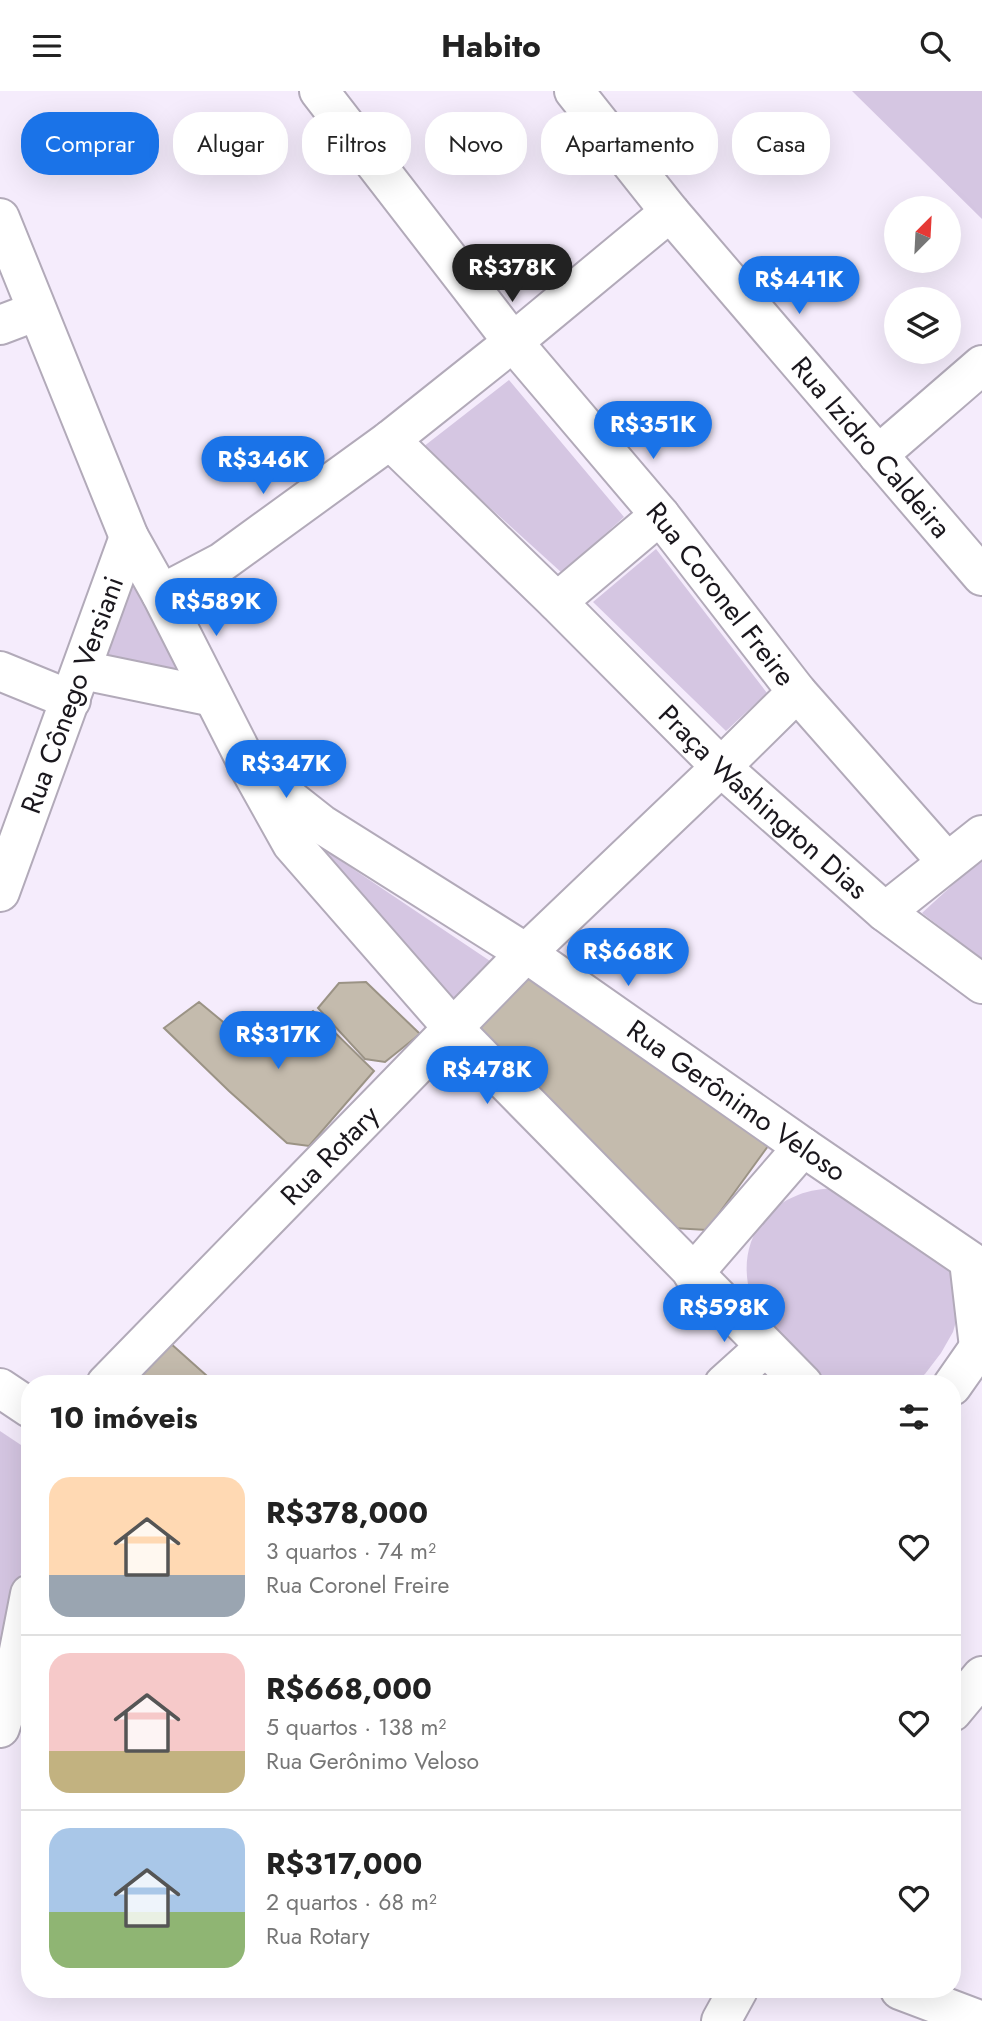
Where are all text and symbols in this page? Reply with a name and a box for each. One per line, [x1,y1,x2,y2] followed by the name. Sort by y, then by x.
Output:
[441,23,541,69] text: Habito
[28,27,66,65] icon: menu
[916,27,954,65] icon: search
[21,112,159,175] chip: Comprar
[173,112,288,175] chip: Alugar
[302,112,411,175] chip: Filtros
[425,112,527,175] chip: Novo
[541,112,718,175] chip: Apartamento
[732,112,830,175] chip: Casa
[884,196,961,273] north arrow
[884,196,961,364] map controls
[455,245,569,304] pin: R$378K
[468,250,556,284] text: R$378K
[742,257,856,316] pin: R$441K
[754,262,844,296] text: R$441K
[884,287,961,364] button: layers
[782,347,961,547] street label: Rua Izidro Caldeira
[596,401,710,461] pin: R$351K
[610,407,696,441] text: R$351K
[206,437,320,496] pin: R$346K
[218,442,309,476] text: R$346K
[637,493,806,695] street label: Rua Coronel Freire
[10,570,134,819] street label: Rua Cônego Versiani
[159,579,273,638] pin: R$589K
[171,584,261,618] text: R$589K
[649,695,877,909] street label: Praça Washington Dias
[229,741,343,800] pin: R$347K
[241,746,331,780] text: R$347K
[571,929,685,988] pin: R$668K
[583,934,673,968] text: R$668K
[619,1009,855,1191] street label: Rua Gerônimo Veloso
[221,1011,335,1071] pin: R$317K
[235,1017,321,1051] text: R$317K
[430,1047,544,1106] pin: R$478K
[442,1052,532,1086] text: R$478K
[271,1095,389,1214] street label: Rua Rotary
[667,1285,781,1344] pin: R$598K
[679,1290,769,1324] text: R$598K
[49,1396,198,1439] text: 10 imóveis
[895,1398,933,1436] icon: filters
[266,1491,428,1534] text: R$378,000
[105,1505,189,1589] icon: home
[895,1528,933,1566] icon: heart
[266,1534,436,1568] text: 3 quartos · 74 m²
[266,1568,449,1602] text: Rua Coronel Freire
[266,1667,432,1710] text: R$668,000
[105,1681,189,1765] icon: home
[895,1704,933,1742] icon: heart
[266,1710,446,1744] text: 5 quartos · 138 m²
[266,1744,479,1778] text: Rua Gerônimo Veloso
[266,1842,422,1885] text: R$317,000
[105,1856,189,1940] icon: home
[895,1879,933,1917] icon: heart
[266,1885,437,1919] text: 2 quartos · 68 m²
[266,1919,370,1953] text: Rua Rotary

